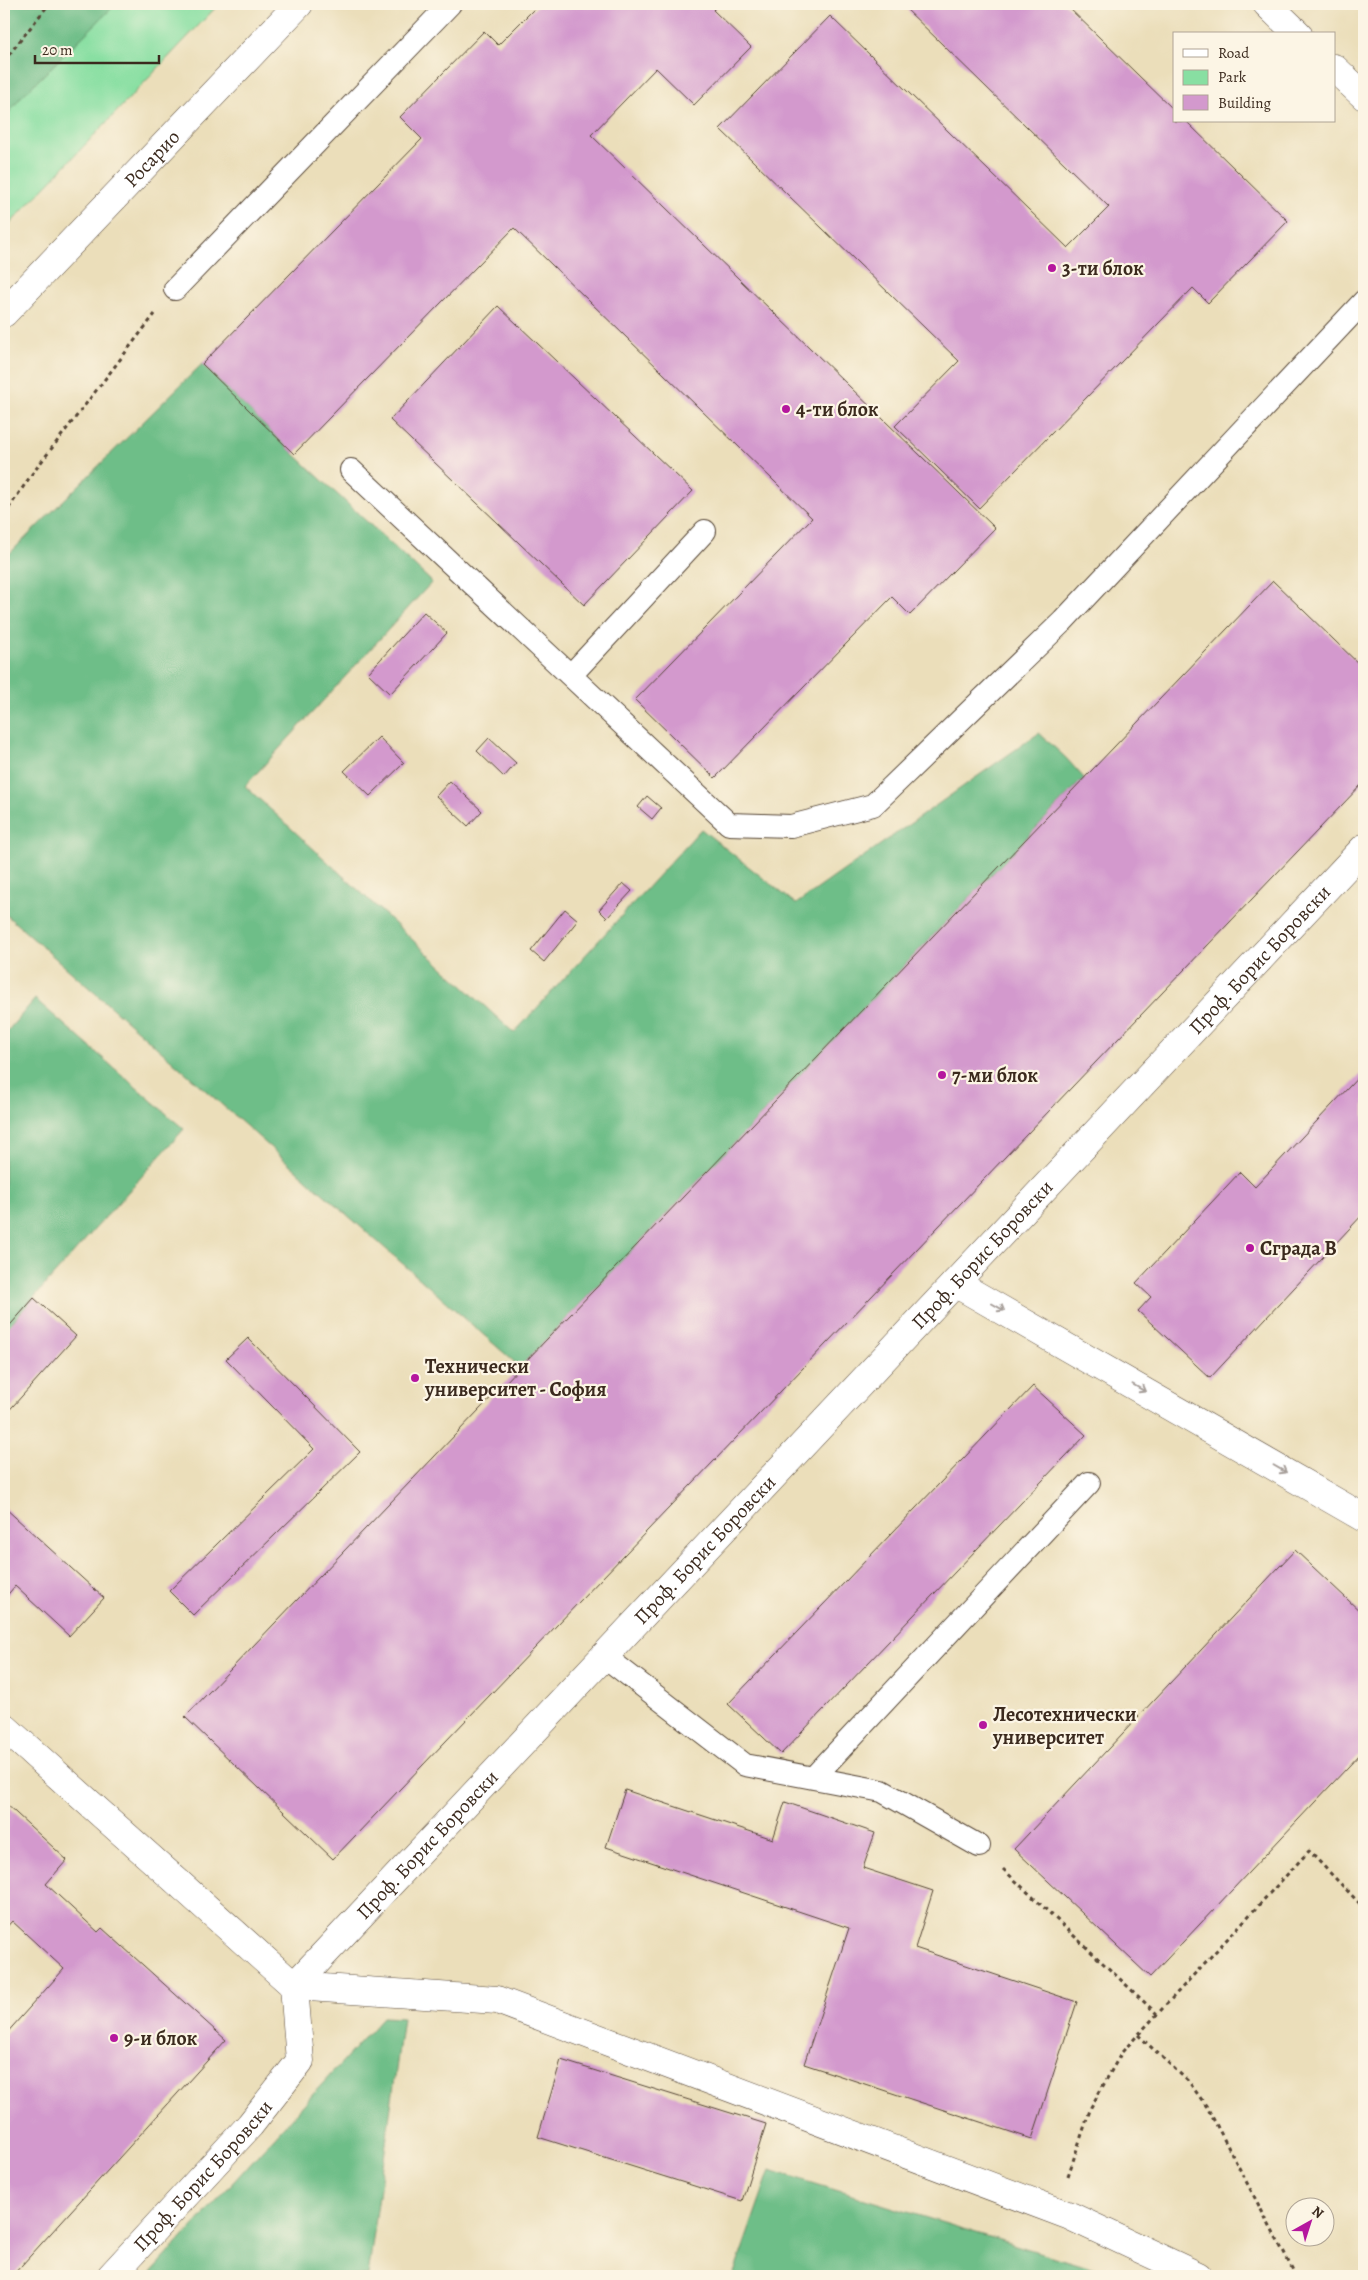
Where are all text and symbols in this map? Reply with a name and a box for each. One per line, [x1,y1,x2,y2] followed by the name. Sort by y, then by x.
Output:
[35,32,159,64] scale bar
[1173,32,1336,122] legend
[42,40,73,60] text: 20 m
[1218,43,1250,63] text: Road
[1218,67,1247,87] text: Park
[1218,93,1271,113] text: Building
[118,124,186,193] street label: Росарио
[1062,255,1144,282] place label: 3-ти блок
[1046,262,1058,274] marker: 3-ти блок
[796,396,879,423] place label: 4-ти блок
[780,403,792,415] marker: 4-ти блок
[1183,879,1337,1040] street label: Проф. Борис Боровски
[952,1062,1038,1089] place label: 7-ми блок
[936,1069,948,1081] marker: 7-ми блок
[905,1174,1059,1335] street label: Проф. Борис Боровски
[1260,1235,1337,1262] place label: Сграда В
[1244,1242,1256,1254] marker: Сграда В
[990,1303,1004,1313] one-way arrow
[424,1353,607,1403] place label: Технически университет - София
[409,1372,421,1384] marker: Технически университет - София
[1131,1383,1146,1393] one-way arrow
[1272,1464,1287,1474] one-way arrow
[628,1469,782,1630] street label: Проф. Борис Боровски
[992,1701,1137,1751] place label: Лесотехнически университет
[977,1719,989,1731] marker: Лесотехнически университет
[351,1764,504,1925] street label: Проф. Борис Боровски
[124,2025,197,2052] place label: 9-и блок
[108,2032,120,2044] marker: 9-и блок
[127,2094,279,2257] street label: Проф. Борис Боровски
[1286,2198,1336,2248] north arrow
[1308,2202,1328,2223] text: N

